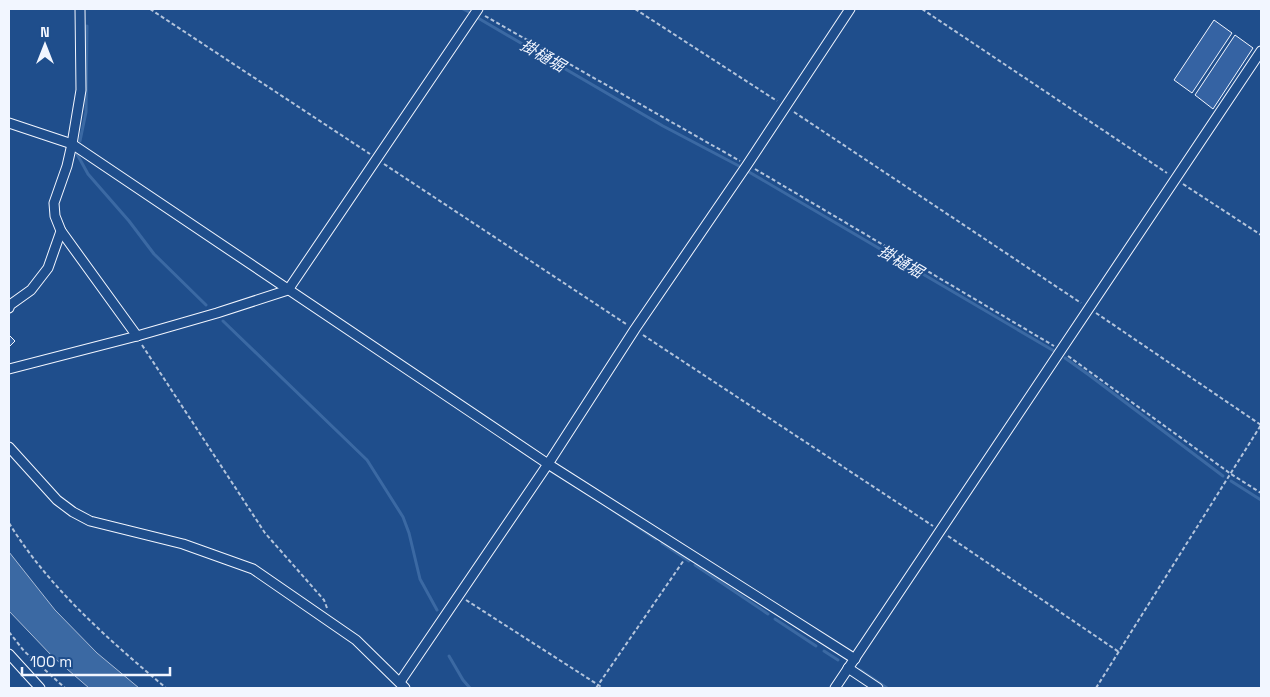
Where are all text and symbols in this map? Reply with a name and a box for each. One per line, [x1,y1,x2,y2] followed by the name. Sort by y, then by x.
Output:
[20,20,70,70] north arrow
[40,23,50,41] text: N
[517,34,571,78] water label: 掛樋堀
[875,240,929,284] water label: 掛樋堀
[22,644,170,676] scale bar
[30,652,72,671] text: 100 m

